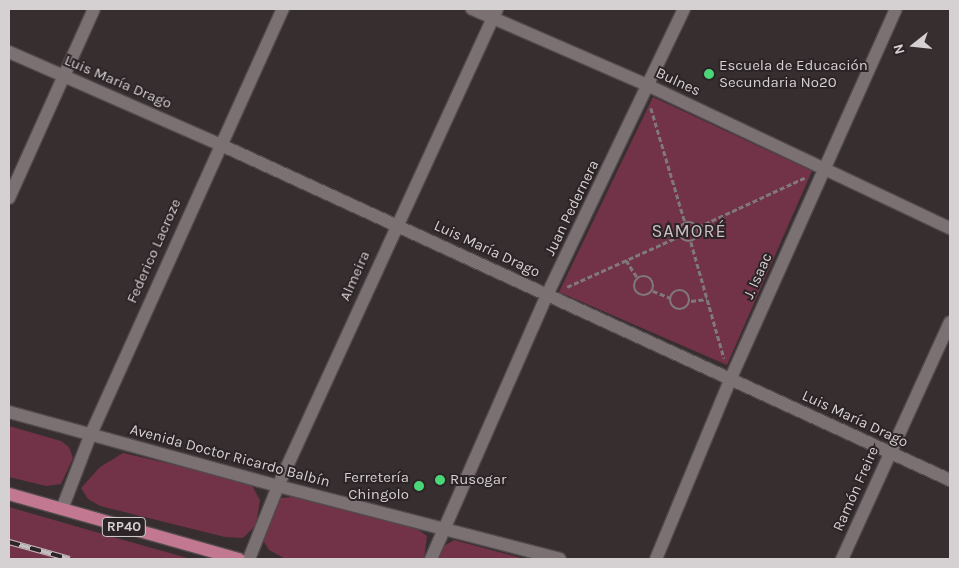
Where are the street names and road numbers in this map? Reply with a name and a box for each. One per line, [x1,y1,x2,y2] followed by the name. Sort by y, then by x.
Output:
[62,51,174,113] street label: Luis María Drago
[653,64,703,100] street label: Bulnes
[541,157,603,259] street label: Juan Pedernera
[123,196,185,306] street label: Federico Lacroze
[431,217,543,281] street label: Luis María Drago
[336,248,374,304] street label: Almeira
[740,250,776,302] street label: J. Isaac
[799,387,911,451] street label: Luis María Drago
[128,421,332,491] street label: Avenida Doctor Ricardo Balbín
[829,444,883,534] street label: Ramón Freire
[102,516,146,538] road number: RP40

